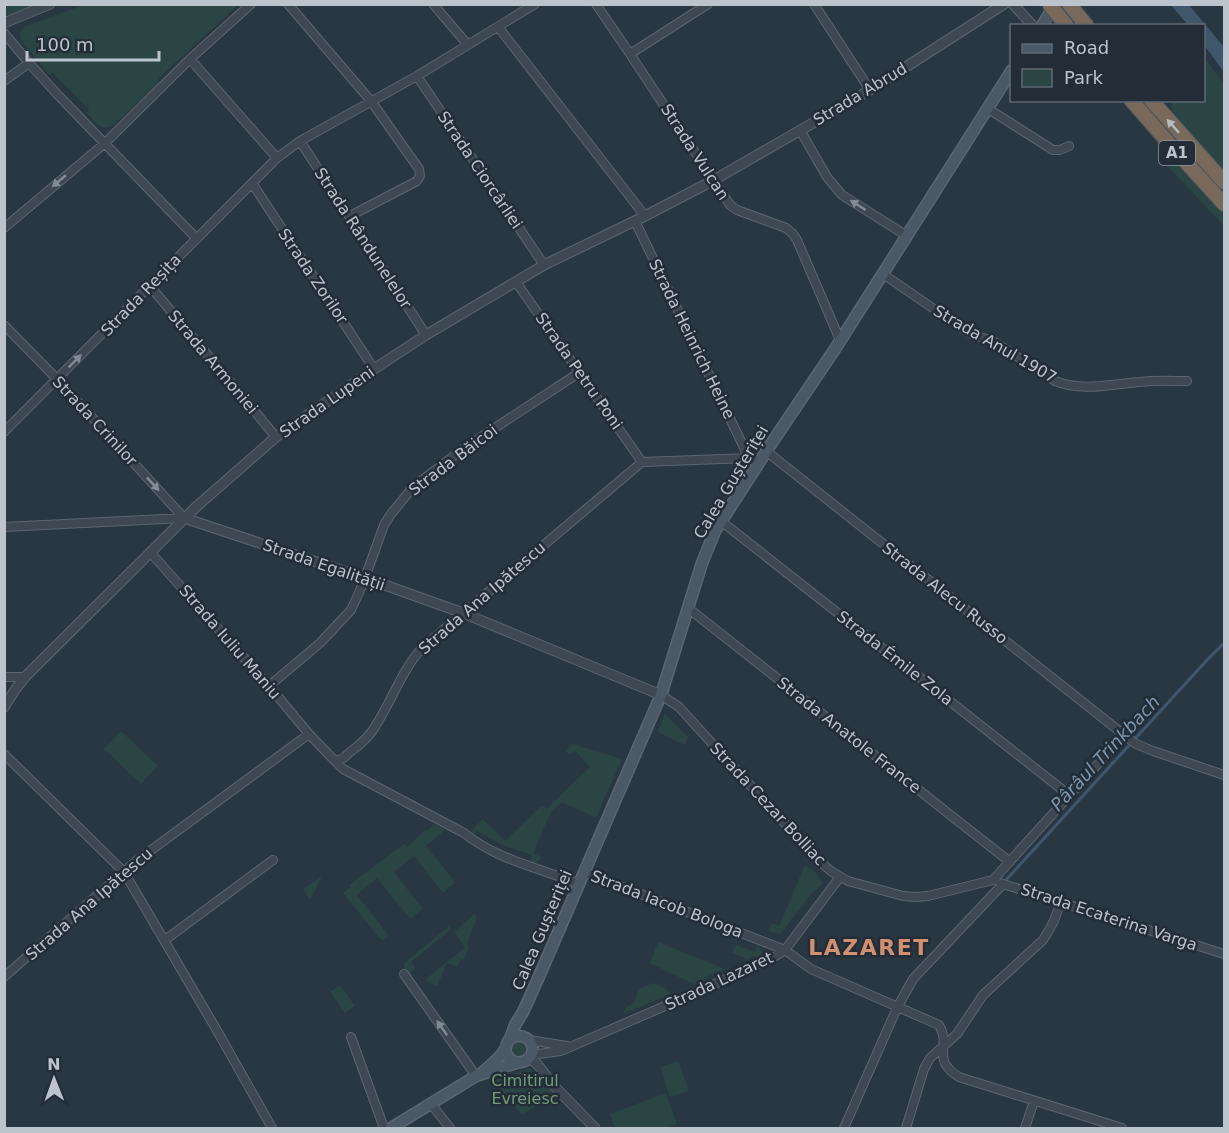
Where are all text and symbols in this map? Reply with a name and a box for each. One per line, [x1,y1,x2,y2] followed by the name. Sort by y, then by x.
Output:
[27,24,159,62] scale bar
[1010,24,1205,102] legend
[36,34,94,55] text: 100 m
[1064,37,1109,58] text: Road
[810,59,910,129] street label: Strada Abrud
[1064,67,1103,88] text: Park
[657,100,733,204] street label: Strada Vulcan
[434,108,526,232] street label: Strada Ciorcârliei
[1167,118,1180,134] one-way arrow
[1159,141,1195,165] road number: A1
[310,164,416,312] street label: Strada Rândunelelor
[51,175,67,188] one-way arrow
[850,199,866,211] one-way arrow
[274,225,352,327] street label: Strada Zorilor
[97,250,185,340] street label: Strada Reșița
[645,256,739,422] street label: Strada Heinrich Heine
[930,301,1060,387] street label: Strada Anul 1907
[164,306,262,418] street label: Strada Armoniei
[532,309,626,433] street label: Strada Petru Poni
[68,354,82,368] one-way arrow
[276,362,378,442] street label: Strada Lupeni
[49,372,142,470] street label: Strada Crinilor
[405,420,501,500] street label: Strada Băicoi
[690,422,772,542] street label: Calea Gușteriței
[146,477,160,491] one-way arrow
[260,535,388,595] street label: Strada Egalității
[415,538,549,658] street label: Strada Ana Ipătescu
[878,538,1012,648] street label: Strada Alecu Russo
[175,581,285,703] street label: Strada Iuliu Maniu
[833,607,957,709] street label: Strada Émile Zola
[773,673,925,797] street label: Strada Anatole France
[1046,691,1164,815] water label: Pârâul Trinkbach
[706,738,830,870] street label: Strada Cezar Bolliac
[22,844,156,964] street label: Strada Ana Ipătescu
[588,866,746,942] street label: Strada Iacob Bologa
[508,867,576,993] street label: Calea Gușteriței
[1018,879,1200,955] street label: Strada Ecaterina Varga
[808,935,930,960] district label: LAZARET
[662,948,776,1014] street label: Strada Lazaret
[436,1021,448,1037] one-way arrow
[24,1049,84,1109] north arrow
[47,1055,61,1074] text: N
[491,1071,559,1108] park label: Cimitirul Evreiesc

